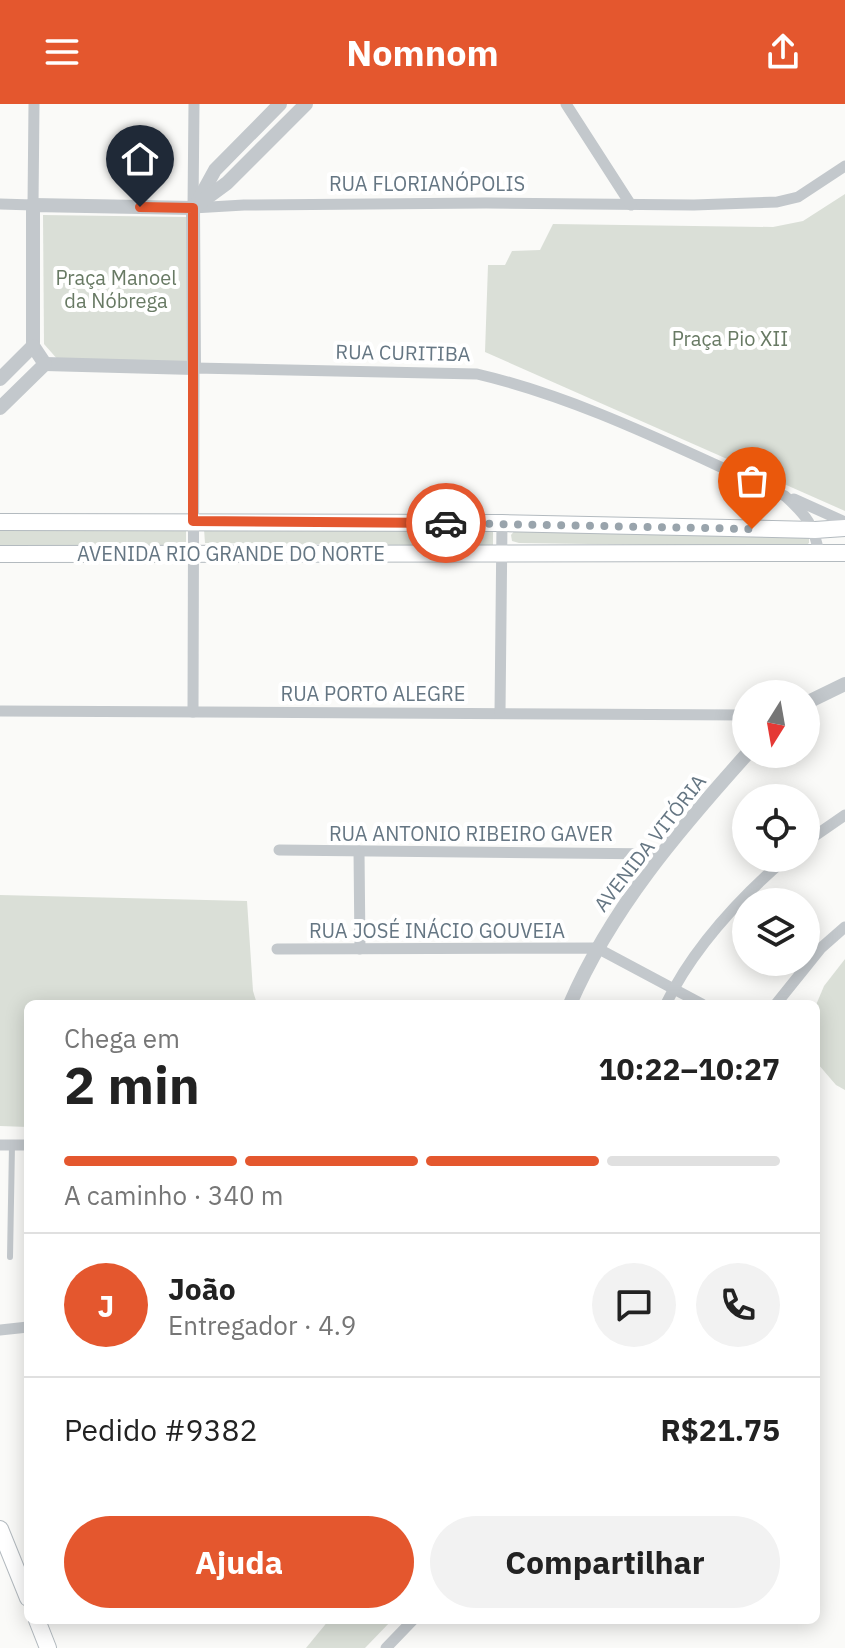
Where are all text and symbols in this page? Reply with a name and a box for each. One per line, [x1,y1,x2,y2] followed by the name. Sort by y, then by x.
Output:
[346,29,499,76] text: Nomnom
[40,30,84,74] icon: menu
[761,30,805,74] icon: share
[106,125,174,207] pin
[118,137,162,181] icon: home
[329,170,525,197] street label: RUA FLORIANÓPOLIS
[55,264,177,314] park label: Praça Manoel da Nóbrega
[672,325,788,352] park label: Praça Pio XII
[335,338,471,367] street label: RUA CURITIBA
[718,447,786,529] pin
[730,459,774,503] icon: bag
[406,483,486,563] courier
[424,501,468,545] icon: car
[77,540,385,567] street label: AVENIDA RIO GRANDE DO NORTE
[281,680,465,707] street label: RUA PORTO ALEGRE
[732,680,820,768] north arrow
[732,680,820,976] map controls
[587,768,712,917] street label: AVENIDA VITÓRIA
[732,784,820,872] button: locate
[329,820,613,847] street label: RUA ANTONIO RIBEIRO GAVER
[732,888,820,976] button: layers
[309,917,565,944] street label: RUA JOSÉ INÁCIO GOUVEIA
[64,1021,180,1055] text: Chega em
[599,1049,780,1088] text: 10:22–10:27
[64,1051,200,1118] text: 2 min
[64,1178,283,1212] text: A caminho · 340 m
[592,1263,676,1347] button: chat
[696,1263,780,1347] button: phone
[168,1269,236,1308] text: João
[98,1286,114,1325] text: J
[168,1308,356,1342] text: Entregador · 4.9
[64,1410,258,1449] text: Pedido #9382
[660,1410,780,1449] text: R$21.75
[64,1516,414,1608] button: Ajuda
[430,1516,780,1608] button: Compartilhar

